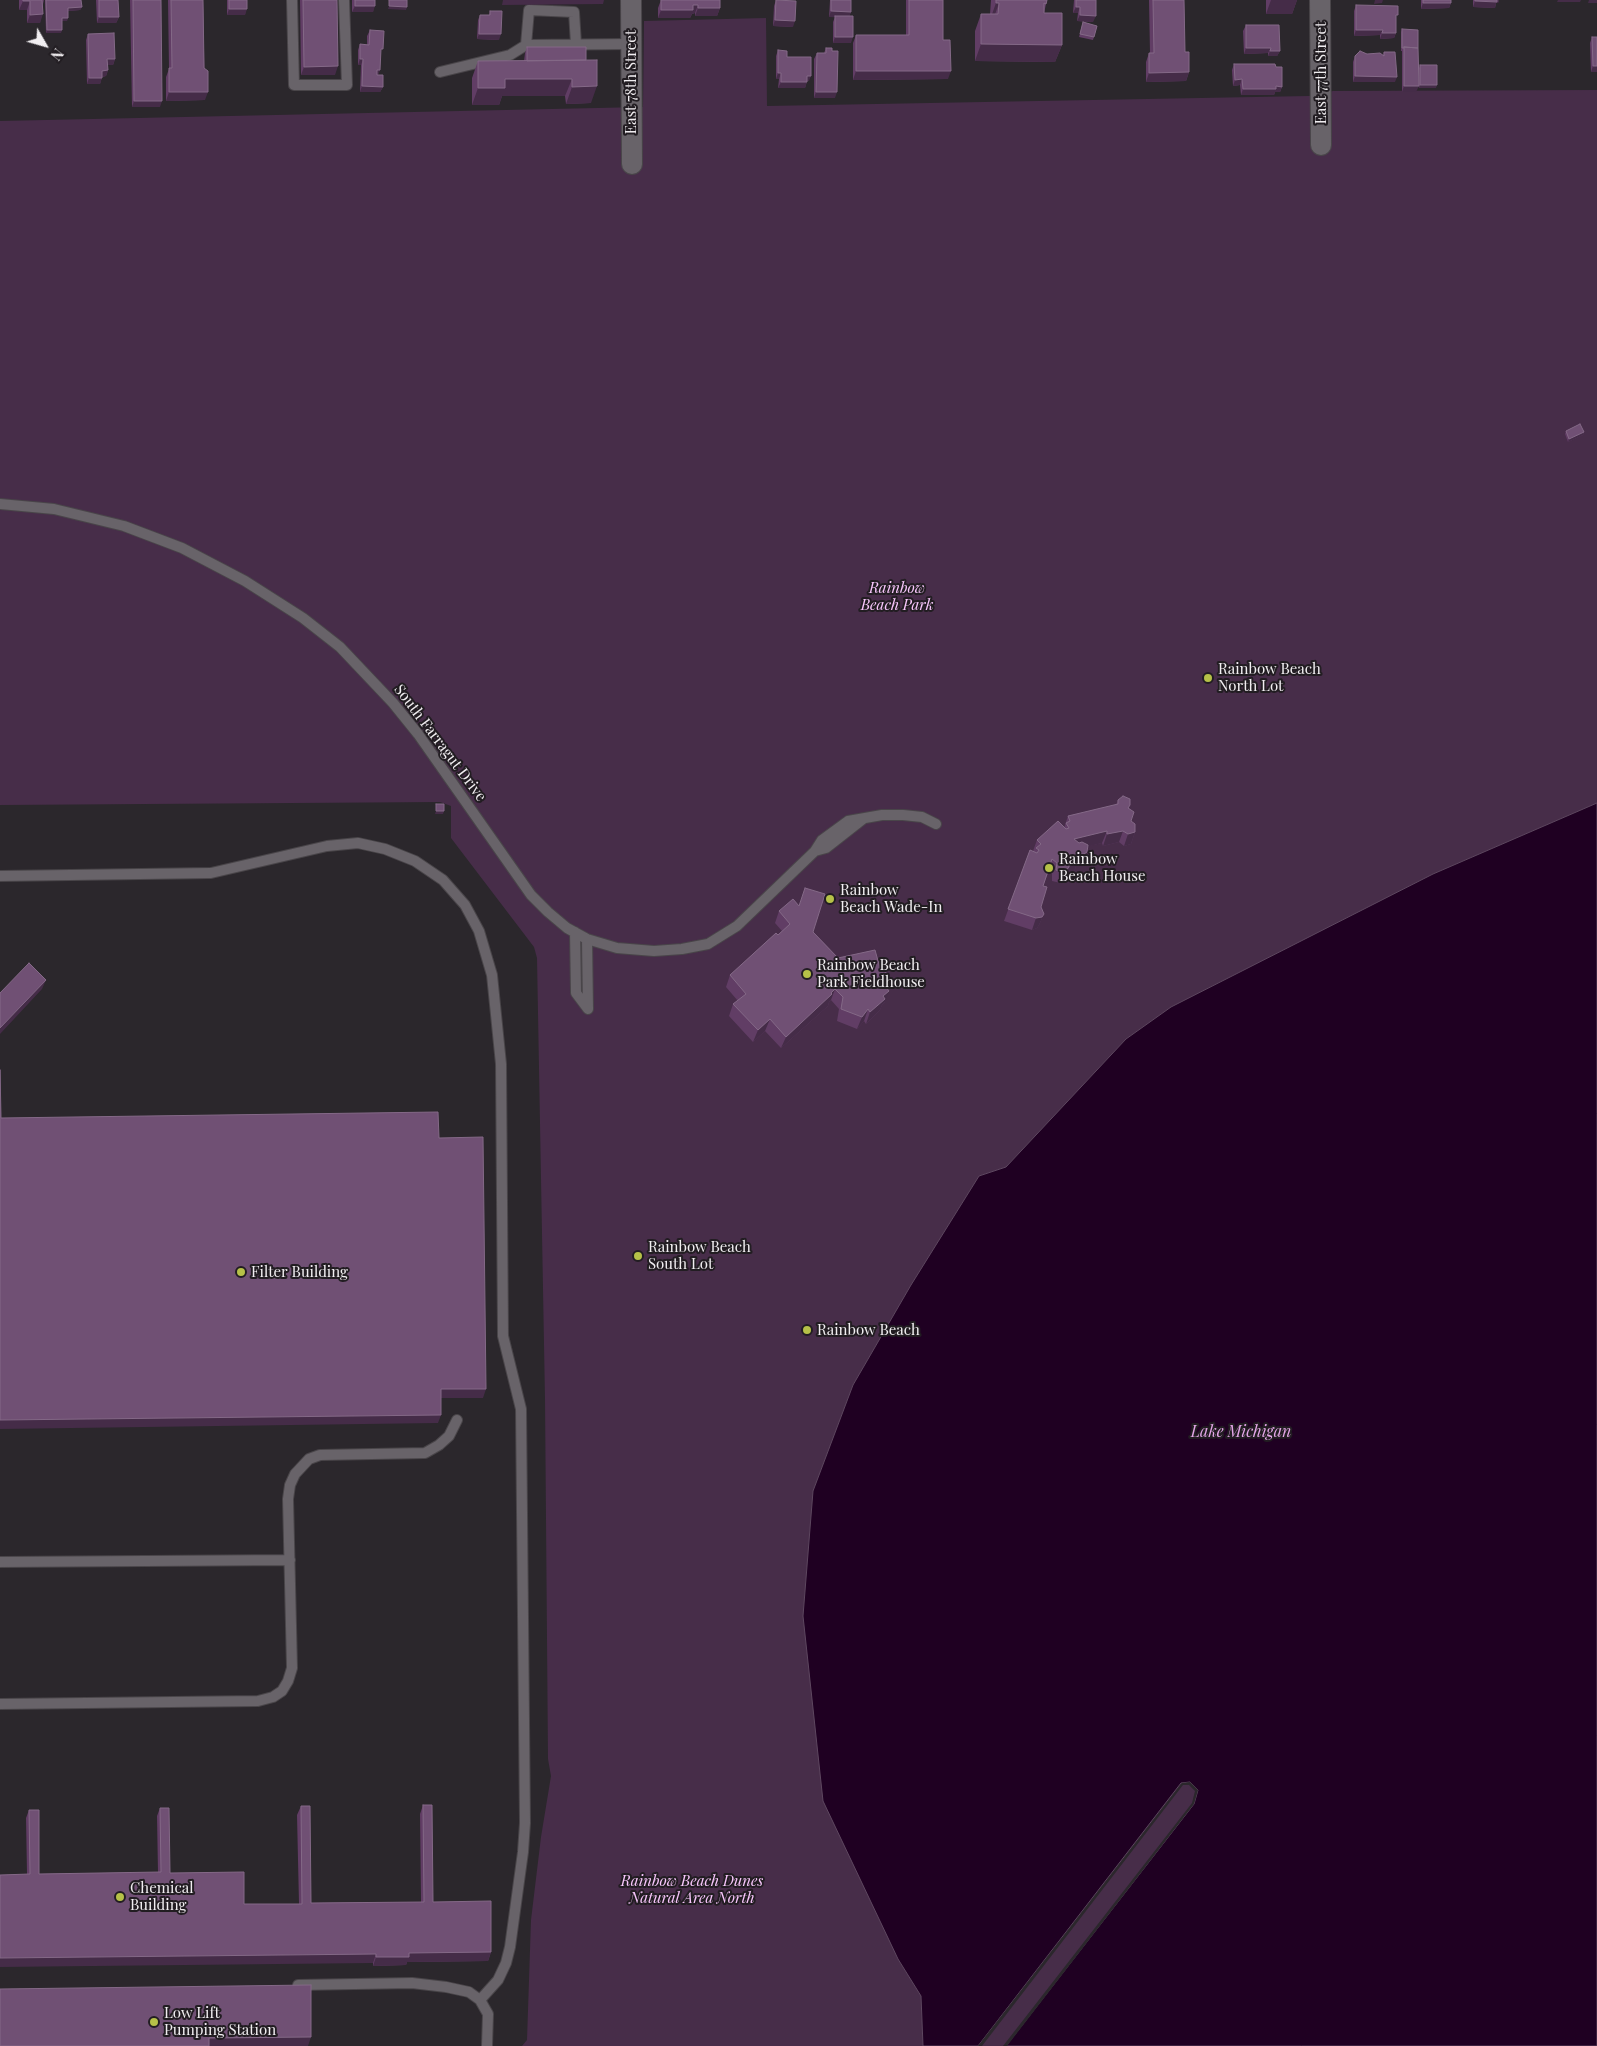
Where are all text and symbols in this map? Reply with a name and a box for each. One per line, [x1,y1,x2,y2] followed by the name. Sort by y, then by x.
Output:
[20,20,70,70] north arrow
[1312,22,1330,124] street label: East 77th Street
[622,30,640,134] street label: East 78th Street
[47,45,68,64] text: N
[861,579,933,614] park label: Rainbow Beach Park
[1218,660,1321,695] place label: Rainbow Beach North Lot
[1202,672,1214,684] marker: Rainbow Beach North Lot
[390,681,490,805] street label: South Farragut Drive
[1059,850,1146,885] place label: Rainbow Beach House
[1043,862,1055,874] marker: Rainbow Beach House
[840,881,942,916] place label: Rainbow Beach Wade-In
[824,893,836,905] marker: Rainbow Beach Wade-In
[817,956,925,991] place label: Rainbow Beach Park Fieldhouse
[801,968,813,980] marker: Rainbow Beach Park Fieldhouse
[648,1238,751,1273] place label: Rainbow Beach South Lot
[632,1250,644,1262] marker: Rainbow Beach South Lot
[251,1263,348,1281] place label: Filter Building
[235,1266,247,1278] marker: Filter Building
[817,1321,920,1339] place label: Rainbow Beach
[801,1324,813,1336] marker: Rainbow Beach
[1191,1422,1291,1442] water label: Lake Michigan
[621,1872,763,1907] park label: Rainbow Beach Dunes Natural Area North
[130,1879,193,1914] place label: Chemical Building
[114,1891,126,1903] marker: Chemical Building
[164,2004,276,2039] place label: Low Lift Pumping Station
[148,2016,160,2028] marker: Low Lift Pumping Station

